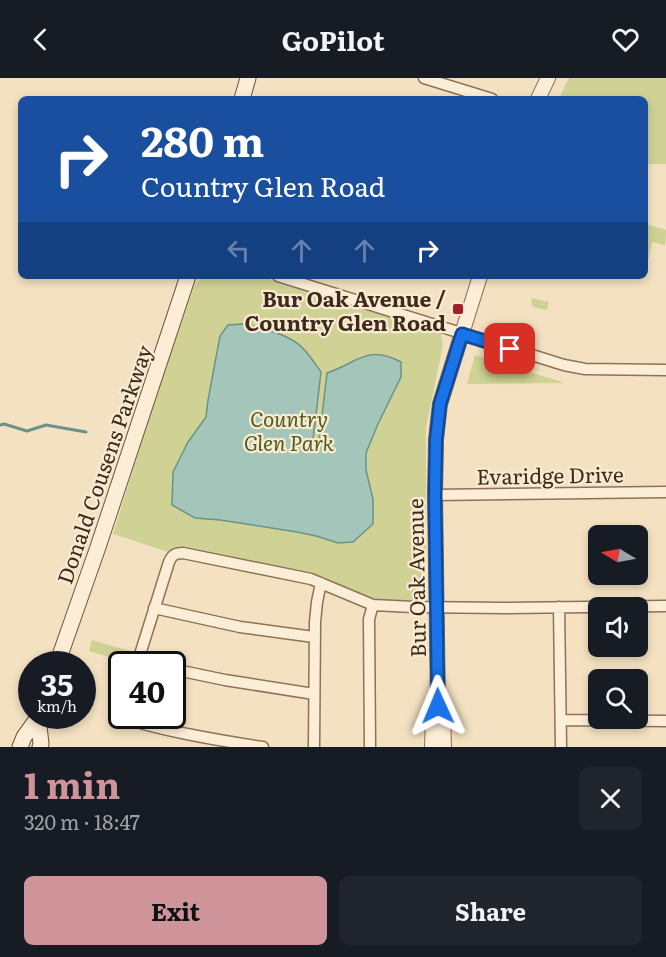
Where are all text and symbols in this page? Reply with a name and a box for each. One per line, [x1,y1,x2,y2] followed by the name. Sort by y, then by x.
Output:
[281,19,385,59] text: GoPilot
[24,23,57,56] icon: back
[609,23,642,56] icon: heart
[141,108,264,170] text: 280 m
[42,120,120,198] icon: right
[141,165,385,205] text: Country Glen Road
[222,234,255,267] icon: left
[285,234,318,267] icon: ahead
[348,234,381,267] icon: ahead
[411,234,444,267] icon: right
[245,282,446,337] place label: Bur Oak Avenue / Country Glen Road
[451,302,465,316] marker: Bur Oak Avenue / Country Glen Road
[484,323,535,374] pin
[493,332,526,365] icon: arrive
[48,340,159,588] street label: Donald Cousens Parkway
[244,402,335,457] park label: Country Glen Park
[476,457,624,491] street label: Evaridge Drive
[398,498,432,658] street label: Bur Oak Avenue
[588,525,648,585] north arrow
[588,525,648,729] map controls
[588,597,648,657] button: sound
[108,651,186,729] speed limit sign: 40
[41,661,73,705] text: 35
[588,669,648,729] button: search
[406,674,470,738] position arrow
[37,694,77,717] text: km/h
[24,757,120,810] text: 1 min
[579,767,642,830] button: close
[24,806,140,836] text: 320 m · 18:47
[24,876,327,945] button: Exit
[339,876,642,945] button: Share

